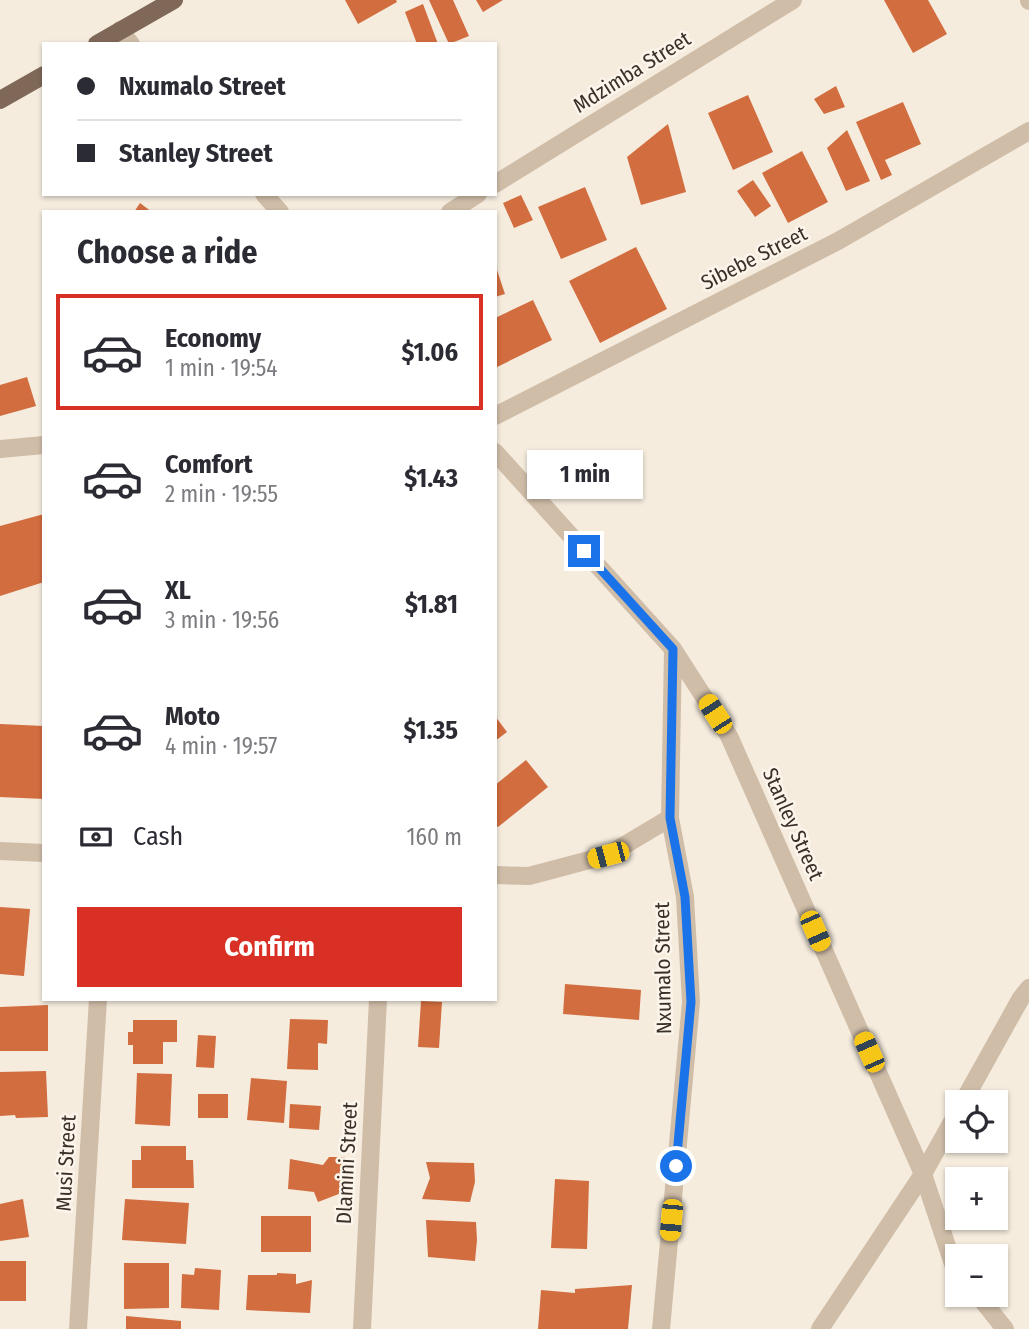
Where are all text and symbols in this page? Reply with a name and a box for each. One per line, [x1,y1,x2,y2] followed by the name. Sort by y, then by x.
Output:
[568,25,696,118] street label: Mdzimba Street
[119,71,286,102] text: Nxumalo Street
[119,138,273,169] text: Stanley Street
[697,220,811,296] street label: Sibebe Street
[77,233,258,271] text: Choose a ride
[81,321,144,384] icon: car
[165,323,261,354] text: Economy
[402,337,458,368] text: $1.06
[165,354,277,382] text: 1 min · 19:54
[81,447,144,510] icon: car
[165,449,253,480] text: Comfort
[526,449,642,498] callout: 1 min
[560,460,610,488] text: 1 min
[404,463,458,494] text: $1.43
[165,480,278,508] text: 2 min · 19:55
[568,535,600,567] route end
[81,573,144,636] icon: car
[165,575,191,606] text: XL
[405,589,458,620] text: $1.81
[165,606,279,634] text: 3 min · 19:56
[695,691,736,737] car
[81,699,144,762] icon: car
[165,701,220,732] text: Moto
[404,715,458,746] text: $1.35
[165,732,277,760] text: 4 min · 19:57
[757,764,829,884] street label: Stanley Street
[77,818,115,856] icon: cash
[133,821,183,852] text: Cash
[407,823,462,851] text: 160 m
[585,839,632,871] car
[649,902,677,1034] street label: Nxumalo Street
[77,907,462,987] button: Confirm
[797,908,834,954] car
[851,1029,888,1075] car
[945,1090,1008,1307] map controls
[945,1090,1008,1153] button: locate
[331,1101,363,1225] street label: Dlamini Street
[50,1114,82,1212] street label: Musi Street
[660,1150,692,1182] route start
[945,1167,1008,1230] button: +
[659,1198,684,1242] car
[945,1244,1008,1307] button: −

